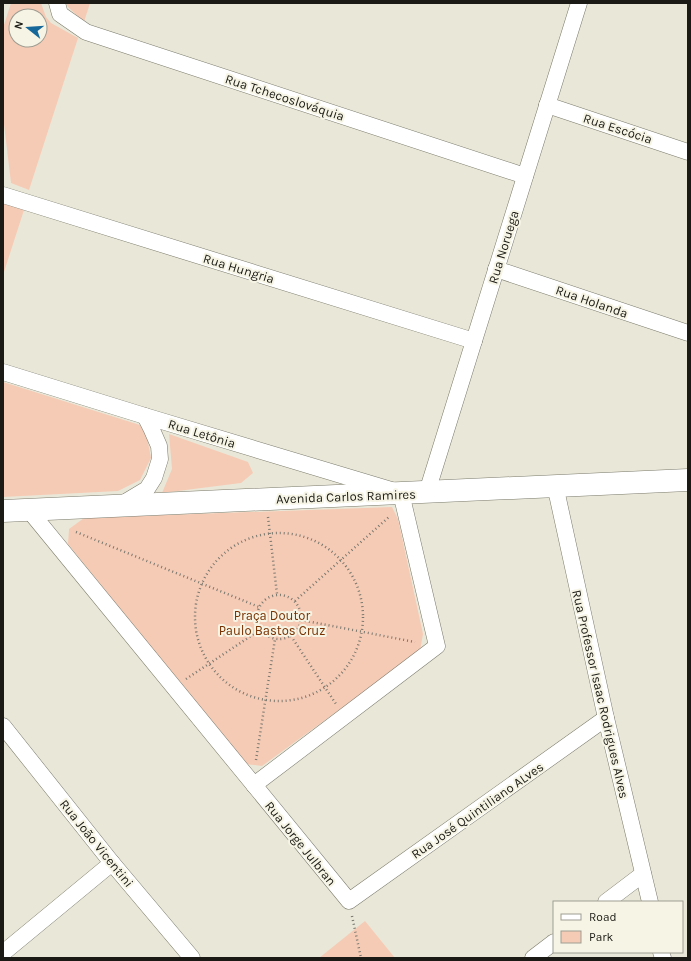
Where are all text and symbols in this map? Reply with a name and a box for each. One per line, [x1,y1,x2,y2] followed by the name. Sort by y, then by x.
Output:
[8,8,48,48] north arrow
[12,20,26,31] text: N
[223,71,346,125] street label: Rua Tchecoslováquia
[581,110,654,147] street label: Rua Escócia
[485,209,522,286] street label: Rua Noruega
[201,251,276,286] street label: Rua Hungria
[554,282,630,321] street label: Rua Holanda
[166,416,237,451] street label: Rua Letônia
[276,487,416,506] street label: Avenida Carlos Ramires
[569,588,632,800] street label: Rua Professor Isaac Rodrigues Alves
[219,608,325,638] park label: Praça Doutor Paulo Bastos Cruz
[408,759,546,862] street label: Rua José Quintiliano ALves
[57,796,137,890] street label: Rua João Vicentini
[262,798,339,889] street label: Rua Jorge Julbran
[553,901,683,953] legend
[589,910,617,924] text: Road
[589,930,614,944] text: Park

